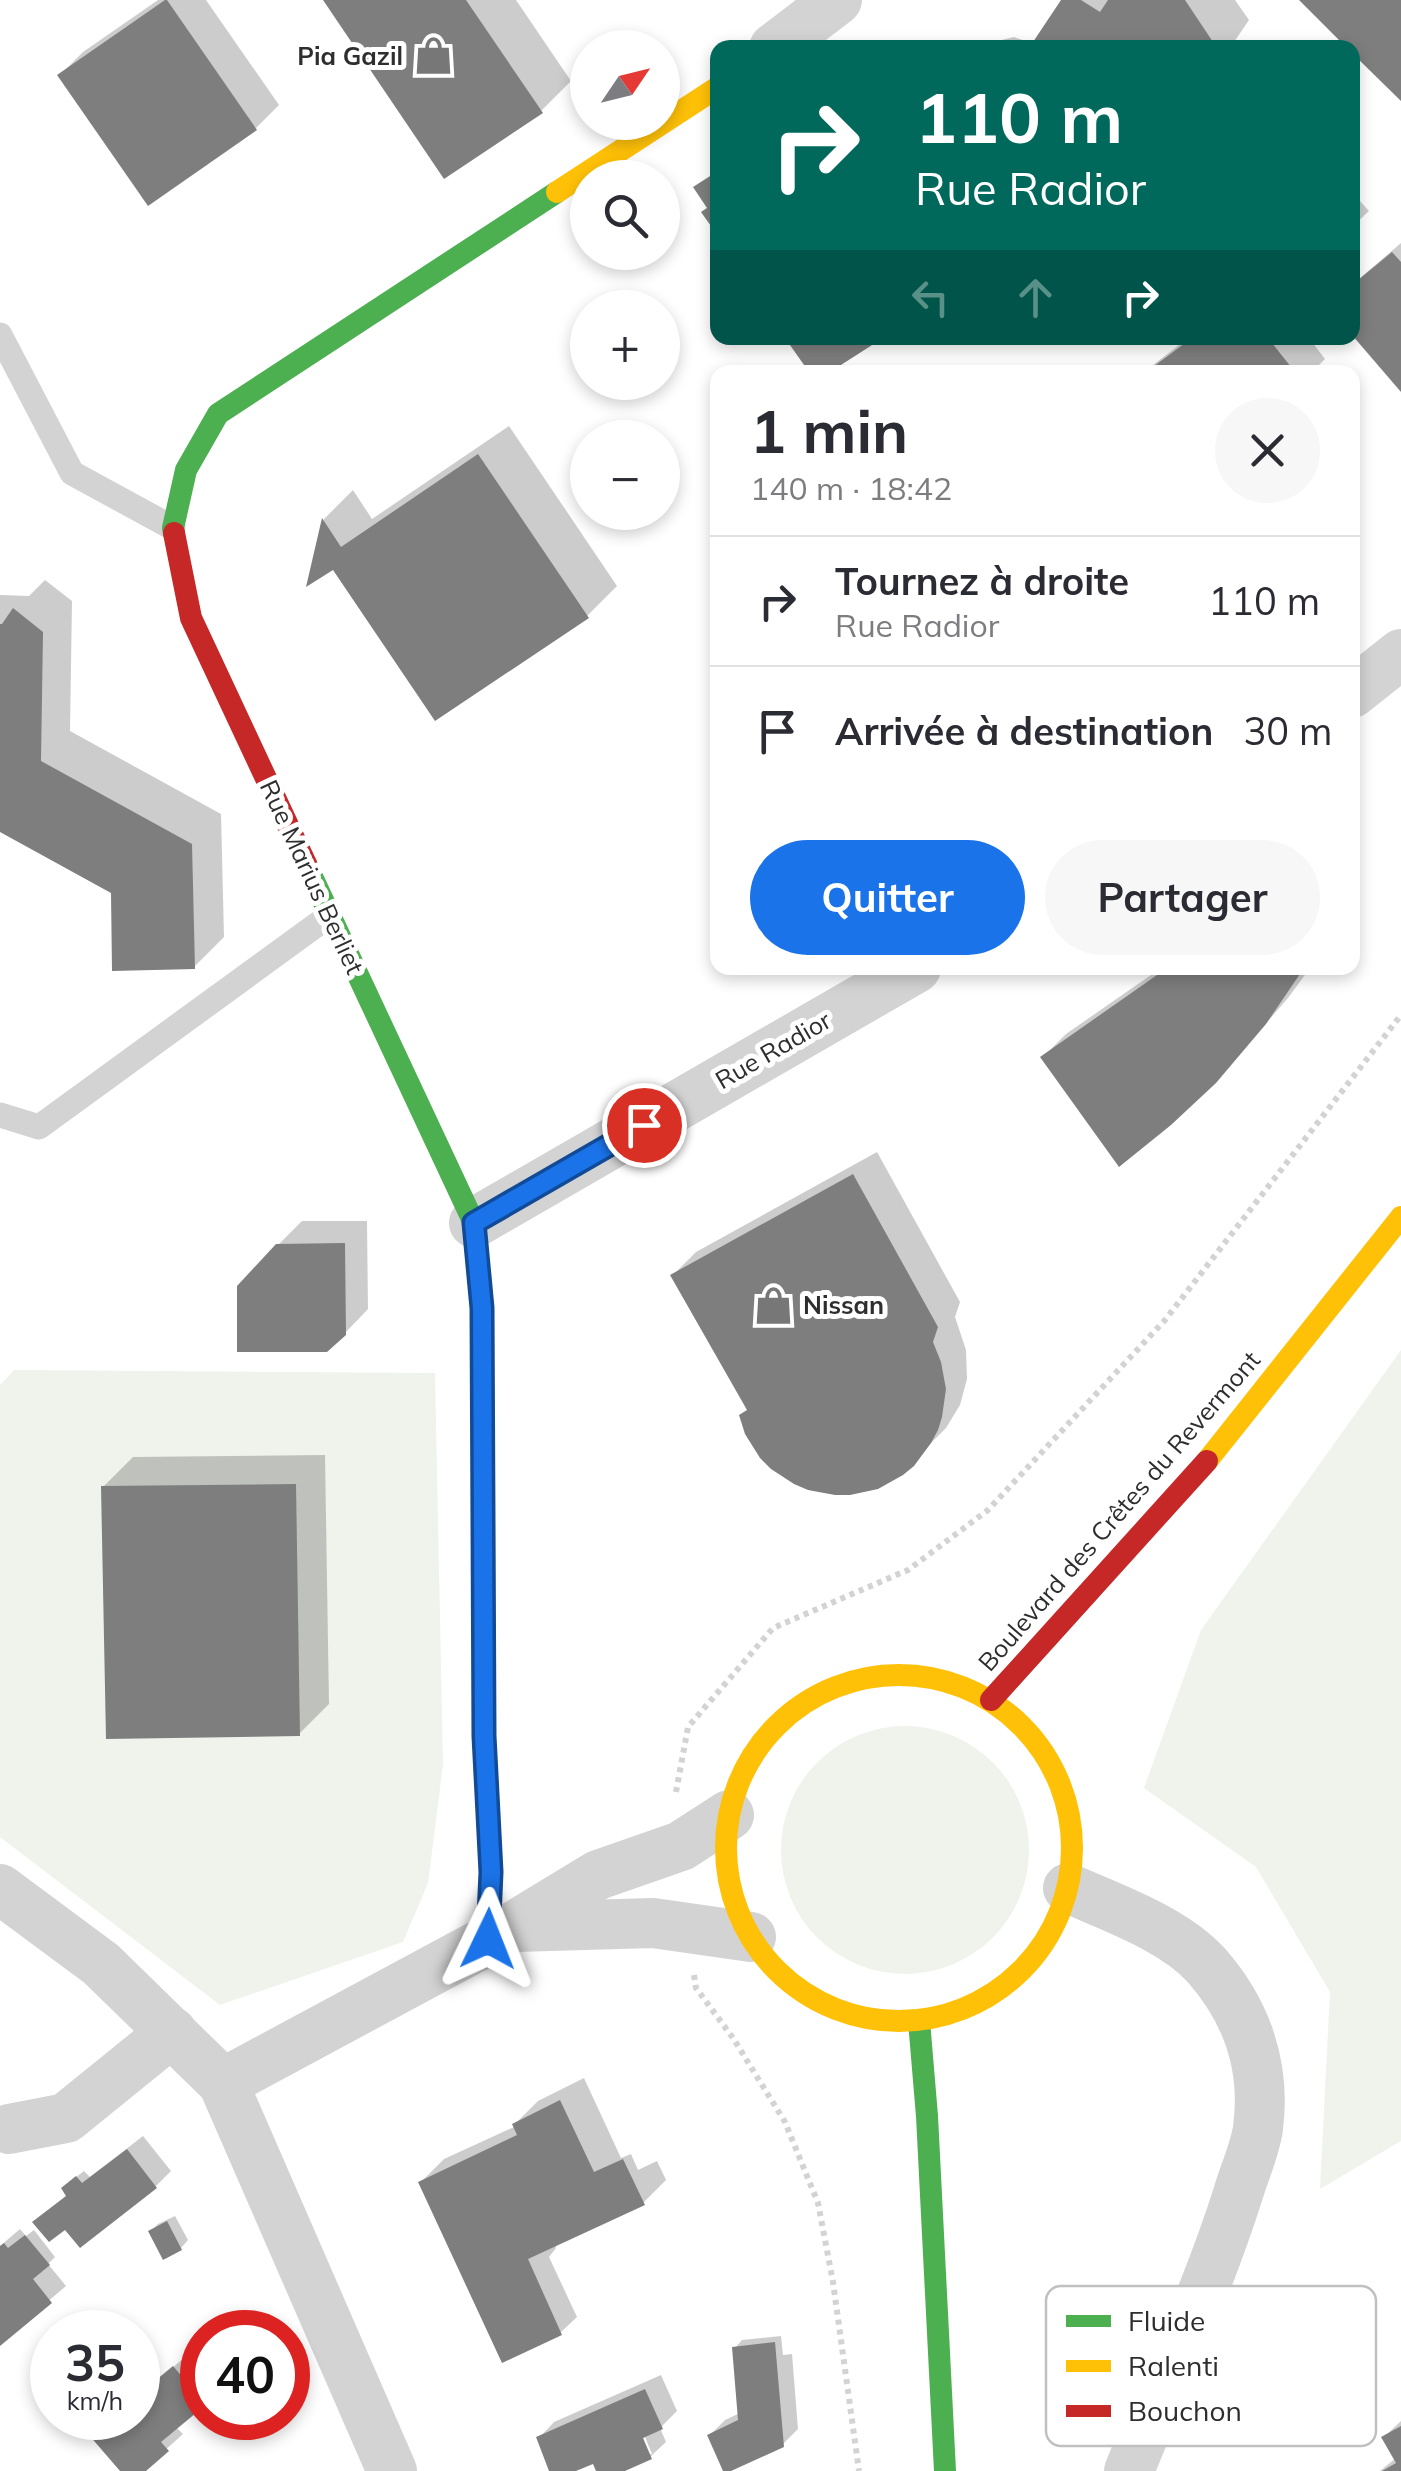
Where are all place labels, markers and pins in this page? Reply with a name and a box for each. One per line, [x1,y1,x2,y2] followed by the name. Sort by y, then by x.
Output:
[412,35,454,77] shop icon: Pia Gazil
[297,40,403,71] place label: Pia Gazil
[602,1083,687,1168] pin
[752,1284,794,1326] shop icon: Nissan
[803,1289,884,1320] place label: Nissan

